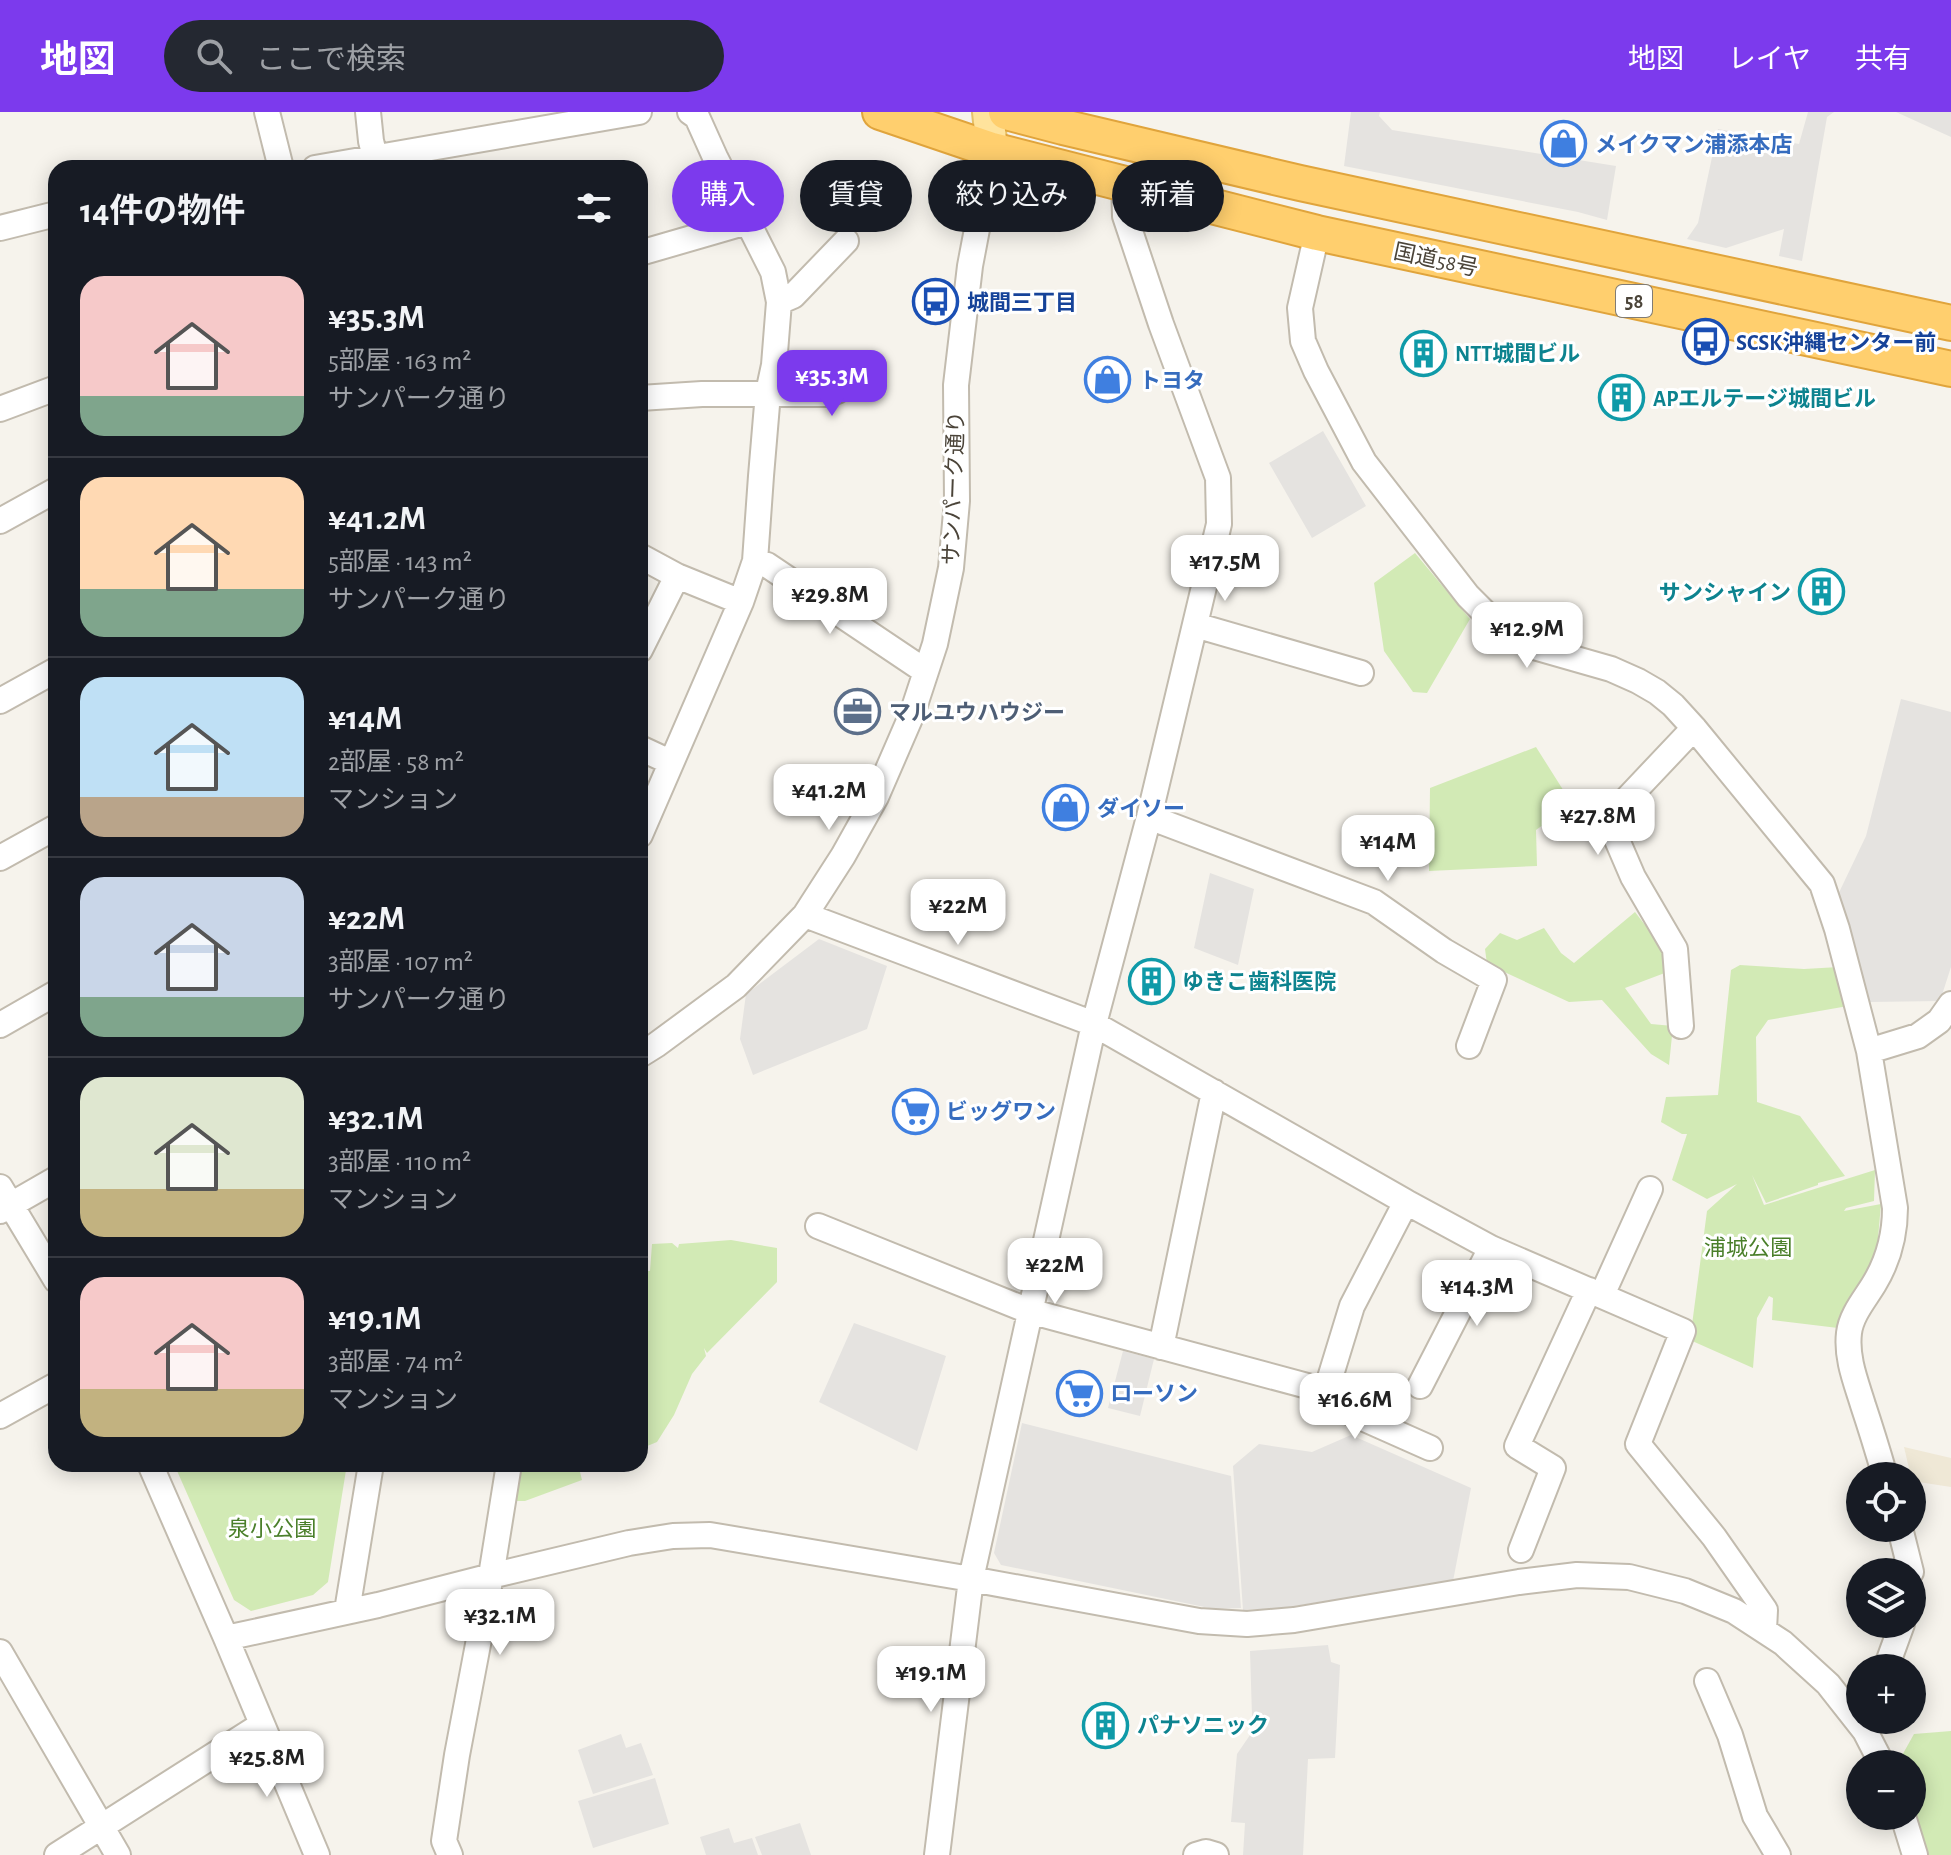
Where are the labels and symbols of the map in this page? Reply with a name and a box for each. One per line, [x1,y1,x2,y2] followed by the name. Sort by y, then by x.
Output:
[1540,120,1588,168] shop icon: メイクマン浦添本店
[1595,133,1793,156] place label: メイクマン浦添本店
[1392,239,1480,280] street label: 国道58号
[912,278,960,326] bus stop icon: 城間三丁目
[1616,285,1652,317] road number: 58
[967,291,1077,314] place label: 城間三丁目
[1681,318,1729,366] bus stop icon: SCSK沖縄センター前
[1400,329,1448,377] building icon: NTT城間ビル
[1736,331,1936,354] place label: SCSK沖縄センター前
[1455,342,1580,365] place label: NTT城間ビル
[767,350,897,418] pin: ¥35.3M
[1084,356,1132,404] shop icon: トヨタ
[1139,369,1205,392] place label: トヨタ
[1598,374,1646,422] building icon: APエルテージ城間ビル
[1653,387,1876,410] place label: APエルテージ城間ビル
[940,411,968,565] street label: サンパーク通り
[1160,535,1290,603] pin: ¥17.5M
[765,568,895,636] pin: ¥29.8M
[1798,568,1846,616] building icon: サンシャイン
[1659,582,1791,604] place label: サンシャイン
[1462,602,1592,670] pin: ¥12.9M
[834,688,882,736] office icon: マルユウハウジー
[889,701,1065,724] place label: マルユウハウジー
[764,764,894,832] pin: ¥41.2M
[1042,784,1090,832] shop icon: ダイソー
[1533,789,1663,857] pin: ¥27.8M
[1097,797,1185,820] place label: ダイソー
[1341,815,1435,883] pin: ¥14M
[911,879,1005,947] pin: ¥22M
[1127,957,1175,1005] building icon: ゆきこ歯科医院
[1182,970,1336,993] place label: ゆきこ歯科医院
[891,1087,939,1135] supermarket icon: ビッグワン
[946,1099,1056,1123] place label: ビッグワン
[1704,1236,1792,1259] park label: 浦城公園
[1008,1238,1102,1306] pin: ¥22M
[1412,1260,1542,1328] pin: ¥14.3M
[1055,1369,1103,1417] supermarket icon: ローソン
[1290,1373,1420,1441] pin: ¥16.6M
[1110,1383,1198,1405] place label: ローソン
[228,1517,316,1540] park label: 泉小公園
[435,1589,565,1657] pin: ¥32.1M
[866,1646,996,1714] pin: ¥19.1M
[1082,1701,1130,1749] building icon: パナソニック
[1137,1714,1269,1737] place label: パナソニック
[202,1731,332,1799] pin: ¥25.8M

